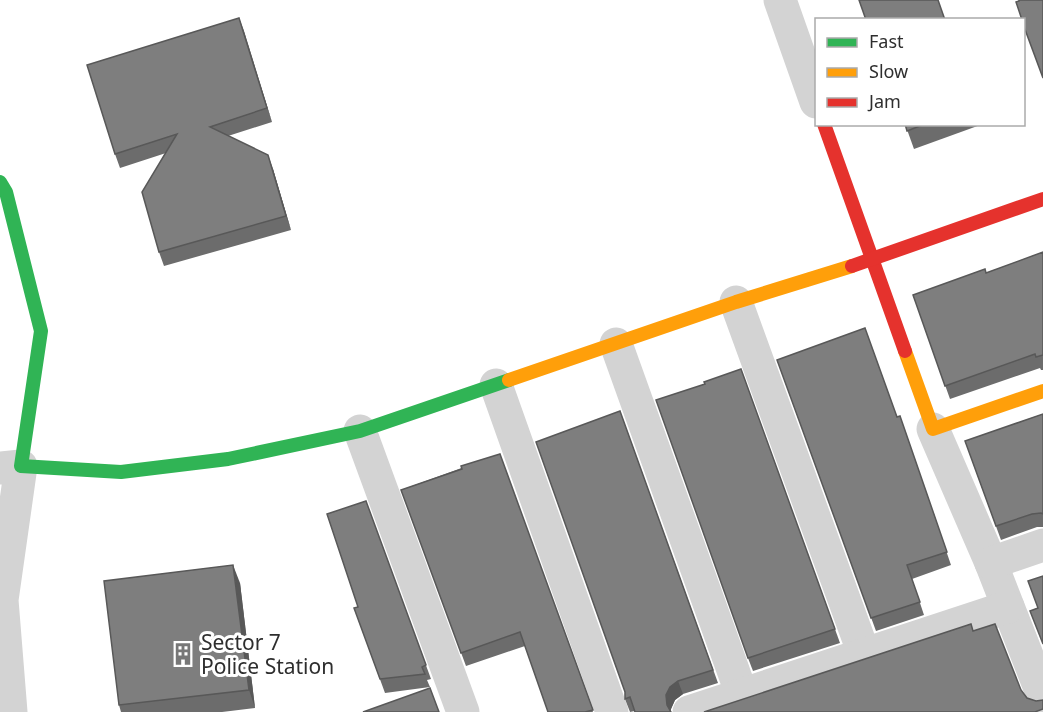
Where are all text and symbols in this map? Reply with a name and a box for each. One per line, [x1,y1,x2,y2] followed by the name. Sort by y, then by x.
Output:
[815,18,1025,126] legend
[869,29,904,53] text: Fast
[869,59,908,83] text: Slow
[867,89,901,113] text: Jam
[201,628,334,680] place label: Sector 7 Police Station
[170,641,196,667] building icon: Sector 7 Police Station

